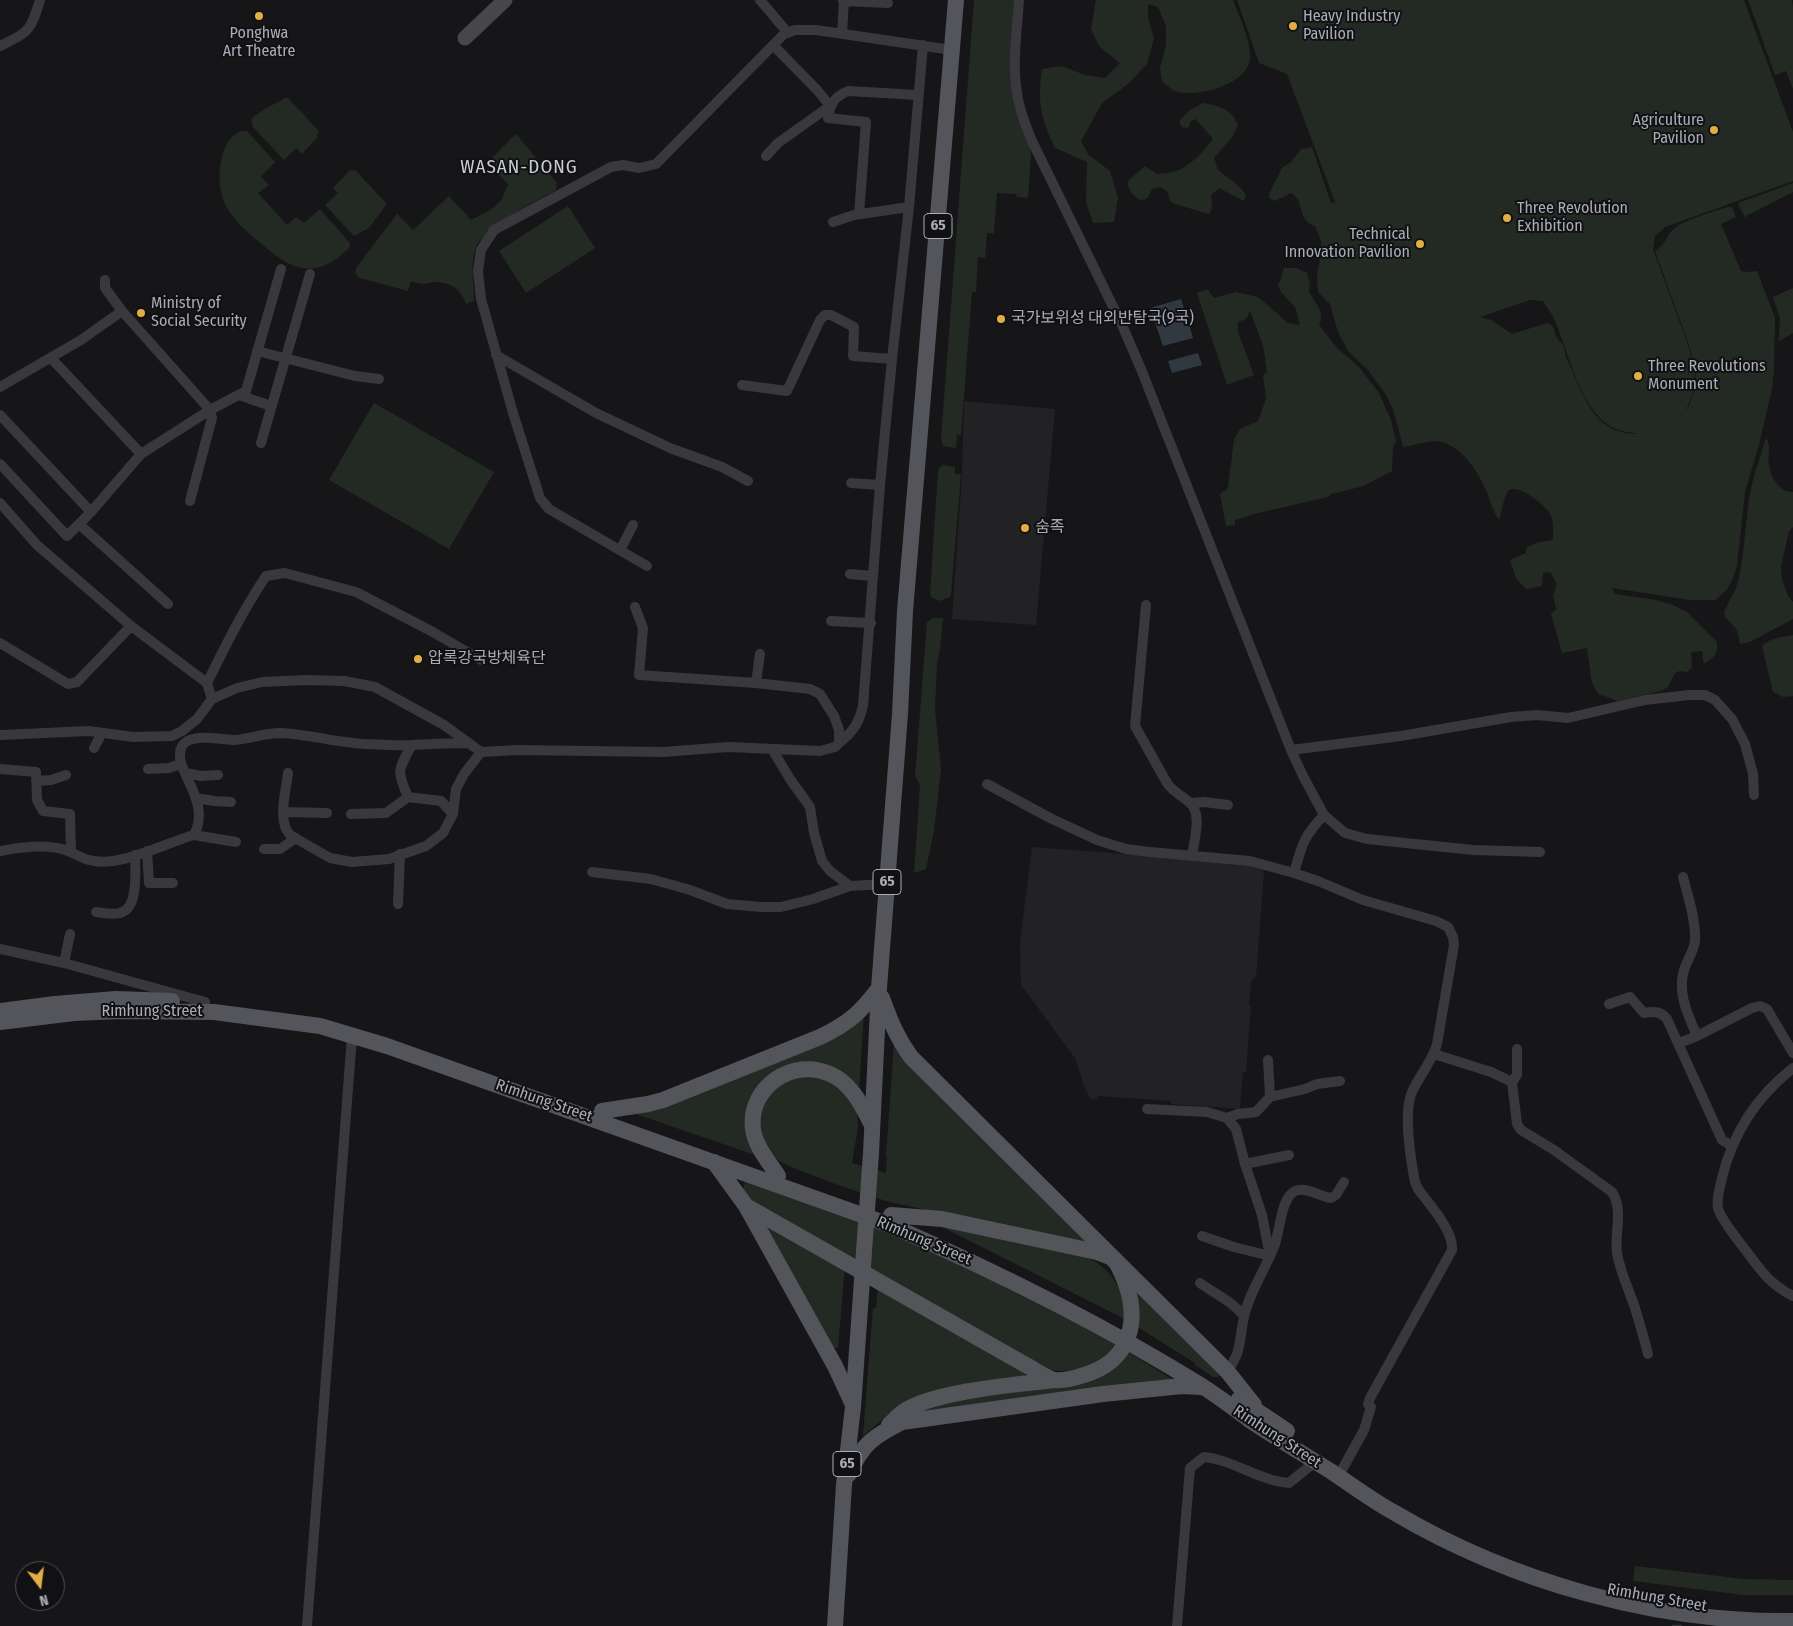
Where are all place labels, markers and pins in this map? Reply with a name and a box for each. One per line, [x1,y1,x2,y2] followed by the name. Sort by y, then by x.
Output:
[1303,7,1400,45] place label: Heavy Industry Pavilion
[253,10,265,22] marker: Ponghwa Art Theatre
[1287,20,1299,32] marker: Heavy Industry Pavilion
[223,24,295,62] place label: Ponghwa Art Theatre
[1632,111,1704,149] place label: Agriculture Pavilion
[1708,124,1720,136] marker: Agriculture Pavilion
[1517,199,1628,237] place label: Three Revolution Exhibition
[1501,212,1513,224] marker: Three Revolution Exhibition
[1285,225,1410,263] place label: Technical Innovation Pavilion
[1414,238,1426,250] marker: Technical Innovation Pavilion
[151,294,247,332] place label: Ministry of Social Security
[135,307,147,319] marker: Ministry of Social Security
[1011,309,1194,329] place label: 국가보위성 대외반탐국(9국)
[995,313,1007,325] marker: 국가보위성 대외반탐국(9국)
[1648,357,1766,395] place label: Three Revolutions Monument
[1632,370,1644,382] marker: Three Revolutions Monument
[1035,518,1064,538] place label: 숨족
[1019,522,1031,534] marker: 숨족
[428,649,546,669] place label: 압록강국방체육단
[412,653,424,665] marker: 압록강국방체육단

